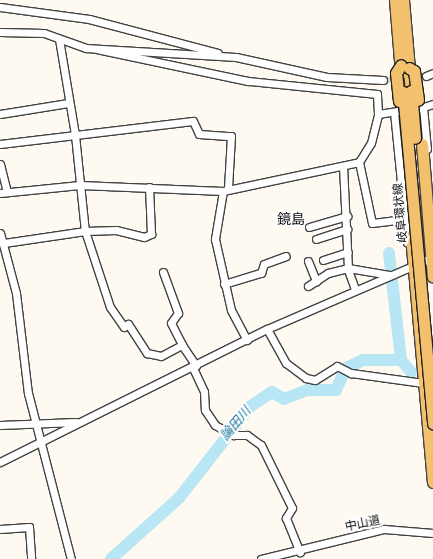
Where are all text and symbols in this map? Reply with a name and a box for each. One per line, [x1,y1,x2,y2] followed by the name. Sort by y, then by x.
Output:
[391,182,411,244] street label: 岐阜環状線
[277,211,305,227] district label: 鏡島
[217,404,255,444] water label: 論田川
[344,513,382,535] street label: 中山道

